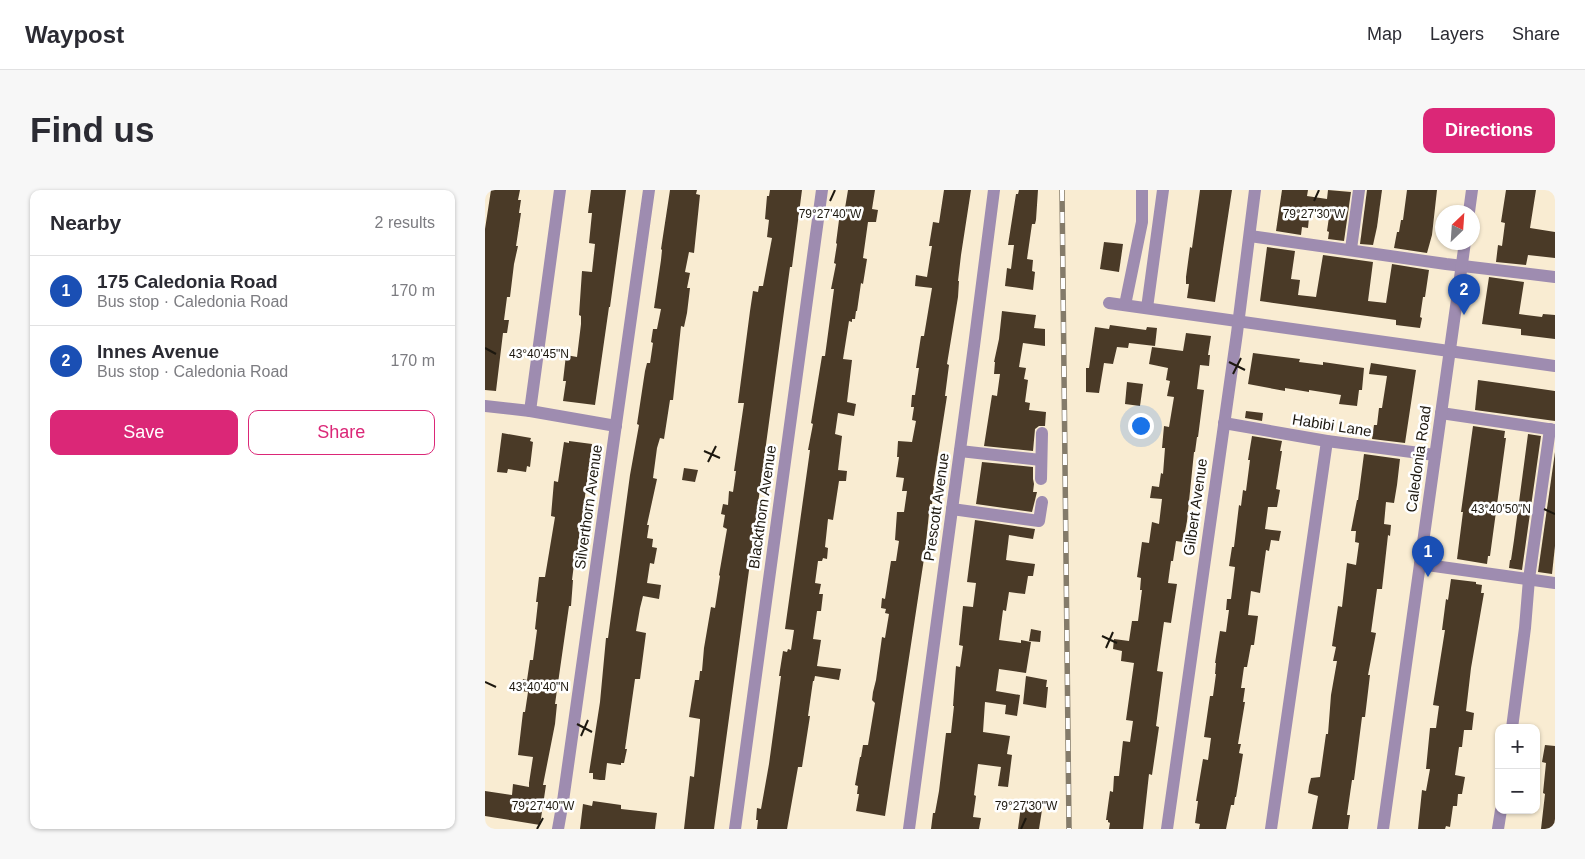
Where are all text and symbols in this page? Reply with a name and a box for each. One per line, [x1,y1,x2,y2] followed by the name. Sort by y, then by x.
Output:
[25,21,124,48] text: Waypost
[1367,24,1402,44] text: Map
[1430,24,1484,44] text: Layers
[1512,24,1560,44] text: Share
[1423,108,1555,153] button: Directions
[30,110,154,149] text: Find us
[1435,205,1480,250] north arrow
[799,207,862,221] text: 79°27'40"W
[1283,207,1346,221] text: 79°27'30"W
[50,211,121,234] text: Nearby
[375,214,435,231] text: 2 results
[97,271,278,292] text: 175 Caledonia Road
[1448,274,1480,315] pin: 2
[62,282,70,299] text: 1
[391,282,435,299] text: 170 m
[97,293,288,310] text: Bus stop · Caledonia Road
[97,341,219,362] text: Innes Avenue
[509,347,569,361] text: 43°40'45"N
[62,352,70,369] text: 2
[391,352,435,369] text: 170 m
[97,363,288,380] text: Bus stop · Caledonia Road
[1402,405,1434,513] street label: Caledonia Road
[50,410,238,455] button: Save
[248,410,435,455] button: Share
[1291,410,1373,440] street label: Habibi Lane
[1128,413,1154,439] your location
[571,444,605,570] street label: Silverthorn Avenue
[745,444,779,570] street label: Blackthorn Avenue
[920,452,952,562] street label: Prescott Avenue
[1180,457,1210,557] street label: Gilbert Avenue
[1471,502,1531,516] text: 43°40'50"N
[1412,536,1444,577] pin: 1
[509,680,569,694] text: 43°40'40"N
[1495,724,1540,814] map controls
[1495,724,1540,769] button: +
[1495,769,1540,814] button: −
[512,799,575,813] text: 79°27'40"W
[995,799,1058,813] text: 79°27'30"W

